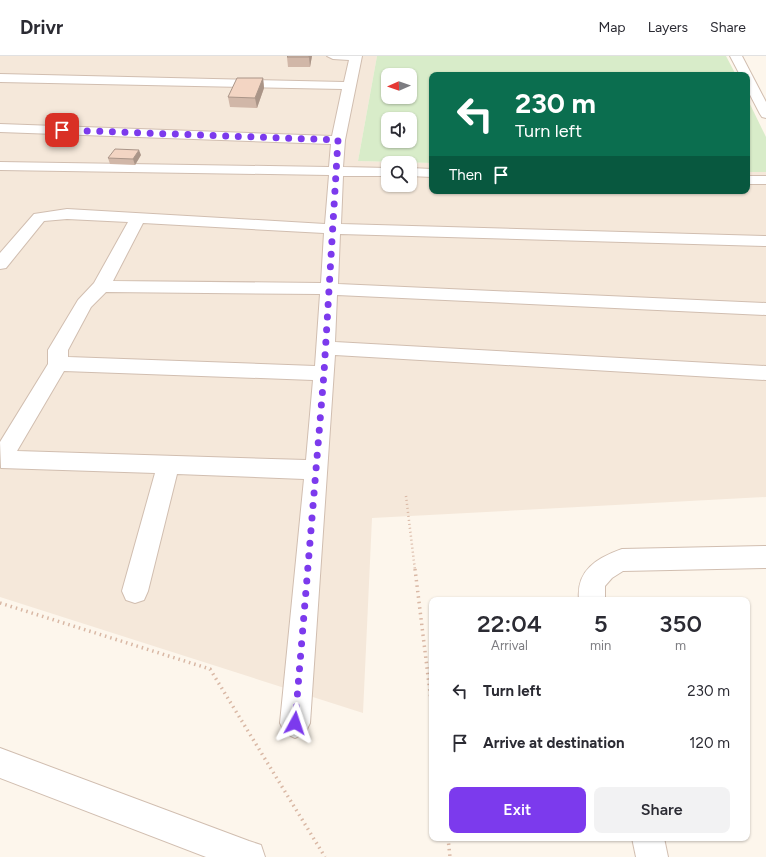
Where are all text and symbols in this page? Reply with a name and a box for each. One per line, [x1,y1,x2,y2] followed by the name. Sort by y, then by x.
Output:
[20,16,63,39] text: Drivr
[598,19,626,36] text: Map
[648,19,688,36] text: Layers
[710,19,746,36] text: Share
[381,68,417,104] north arrow
[381,68,417,192] map controls
[515,86,596,120] text: 230 m
[449,88,501,140] icon: left
[381,112,417,148] button: sound
[45,113,79,147] pin
[51,119,73,141] icon: arrive
[515,120,582,142] text: Turn left
[381,156,417,192] button: search
[490,164,512,186] icon: arrive
[449,166,482,184] text: Then
[477,609,542,638] text: 22:04
[594,609,608,638] text: 5
[659,609,702,638] text: 350
[491,638,528,653] text: Arrival
[590,638,611,653] text: min
[675,638,686,653] text: m
[449,680,471,702] icon: left
[483,682,541,700] text: Turn left
[687,682,730,700] text: 230 m
[274,702,316,744] position arrow
[449,732,471,754] icon: arrive
[483,734,624,752] text: Arrive at destination
[689,734,730,752] text: 120 m
[449,787,586,833] button: Exit
[594,787,730,833] button: Share

